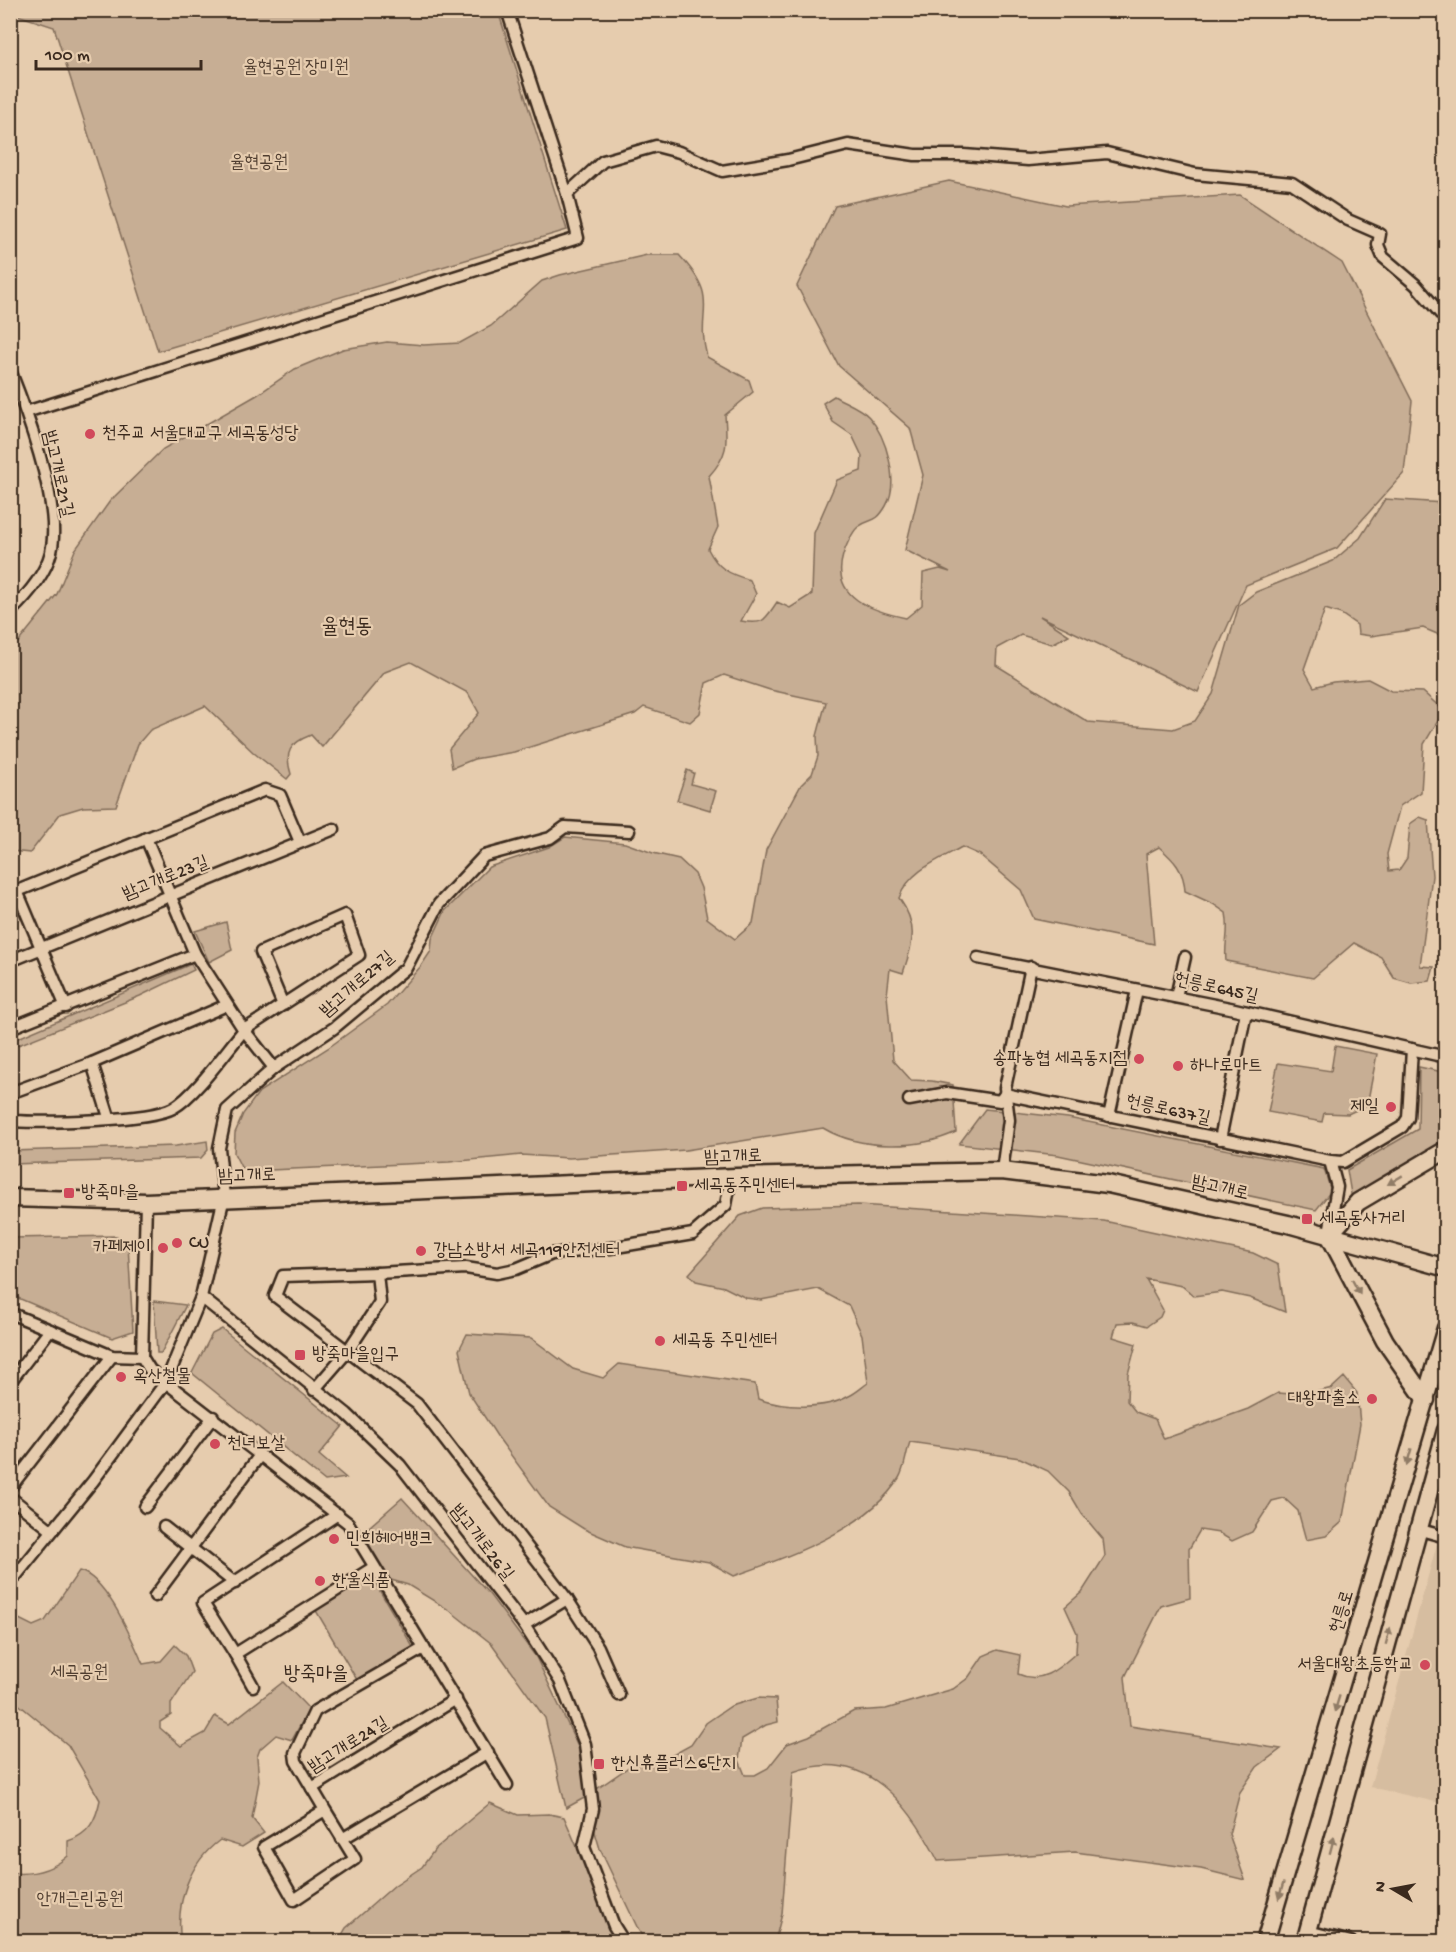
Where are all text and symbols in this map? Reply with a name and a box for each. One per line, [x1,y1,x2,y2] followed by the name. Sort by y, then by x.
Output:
[36,33,201,71] scale bar
[44,46,90,67] text: 100 m
[243,58,349,79] park label: 율현공원 장미원
[230,153,288,174] park label: 율현공원
[102,424,299,445] place label: 천주교 서울대교구 세곡동성당
[83,427,97,441] marker: 천주교 서울대교구 세곡동성당
[37,429,77,520] street label: 밤고개로21길
[322,616,372,641] district label: 율현동
[120,852,212,906] street label: 밤고개로23길
[317,947,399,1023] street label: 밤고개로27길
[1172,970,1260,1008] street label: 헌릉로645길
[992,1049,1128,1070] place label: 송파농협 세곡동지점
[1132,1052,1146,1066] marker: 송파농협 세곡동지점
[1190,1056,1262,1077] place label: 하나로마트
[1171,1059,1185,1073] marker: 하나로마트
[1124,1092,1213,1130] street label: 헌릉로637길
[1350,1097,1380,1118] place label: 제일
[1384,1100,1398,1114] marker: 제일
[704,1146,762,1170] street label: 밤고개로
[218,1165,276,1189] street label: 밤고개로
[1189,1172,1251,1206] street label: 밤고개로
[1387,1174,1403,1185] one-way arrow
[694,1176,795,1197] place label: 세곡동주민센터
[675,1179,689,1193] marker: 세곡동주민센터
[81,1183,139,1204] place label: 방죽마을
[62,1186,76,1200] marker: 방죽마을
[1319,1209,1406,1230] place label: 세곡동사거리
[1300,1212,1314,1226] marker: 세곡동사거리
[189,1233,209,1254] place label: CU
[170,1236,184,1250] marker: CU
[93,1238,151,1259] place label: 카페제이
[156,1241,170,1255] marker: 카페제이
[433,1241,620,1262] place label: 강남소방서 세곡119안전센터
[414,1244,428,1258] marker: 강남소방서 세곡119안전센터
[1351,1278,1361,1296] one-way arrow
[672,1331,778,1352] place label: 세곡동 주민센터
[653,1334,667,1348] marker: 세곡동 주민센터
[312,1345,399,1366] place label: 방죽마을입구
[293,1348,307,1362] marker: 방죽마을입구
[133,1367,191,1388] place label: 옥산철물
[114,1370,128,1384] marker: 옥산철물
[1288,1389,1360,1410] place label: 대왕파출소
[1365,1392,1379,1406] marker: 대왕파출소
[227,1434,285,1455] place label: 천녀보살
[208,1437,222,1451] marker: 천녀보살
[1404,1448,1413,1466] one-way arrow
[445,1501,517,1585] street label: 밤고개로26길
[346,1529,433,1550] place label: 민희헤어뱅크
[327,1532,341,1546] marker: 민희헤어뱅크
[332,1571,390,1592] place label: 한울식품
[313,1574,327,1588] marker: 한울식품
[1327,1588,1359,1636] street label: 헌릉로
[1384,1627,1393,1645] one-way arrow
[1297,1655,1413,1676] place label: 서울대왕초등학교
[1418,1658,1432,1672] marker: 서울대왕초등학교
[50,1663,108,1684] park label: 세곡공원
[284,1664,348,1687] district label: 방죽마을
[1331,1695,1341,1713] one-way arrow
[305,1713,393,1779] street label: 밤고개로24길
[611,1754,736,1775] place label: 한신휴플러스6단지
[592,1757,606,1771] marker: 한신휴플러스6단지
[1328,1836,1337,1854] one-way arrow
[1363,1859,1423,1919] north arrow
[1371,1880,1392,1894] text: N
[1276,1882,1285,1900] one-way arrow
[37,1890,123,1911] park label: 안개근린공원

